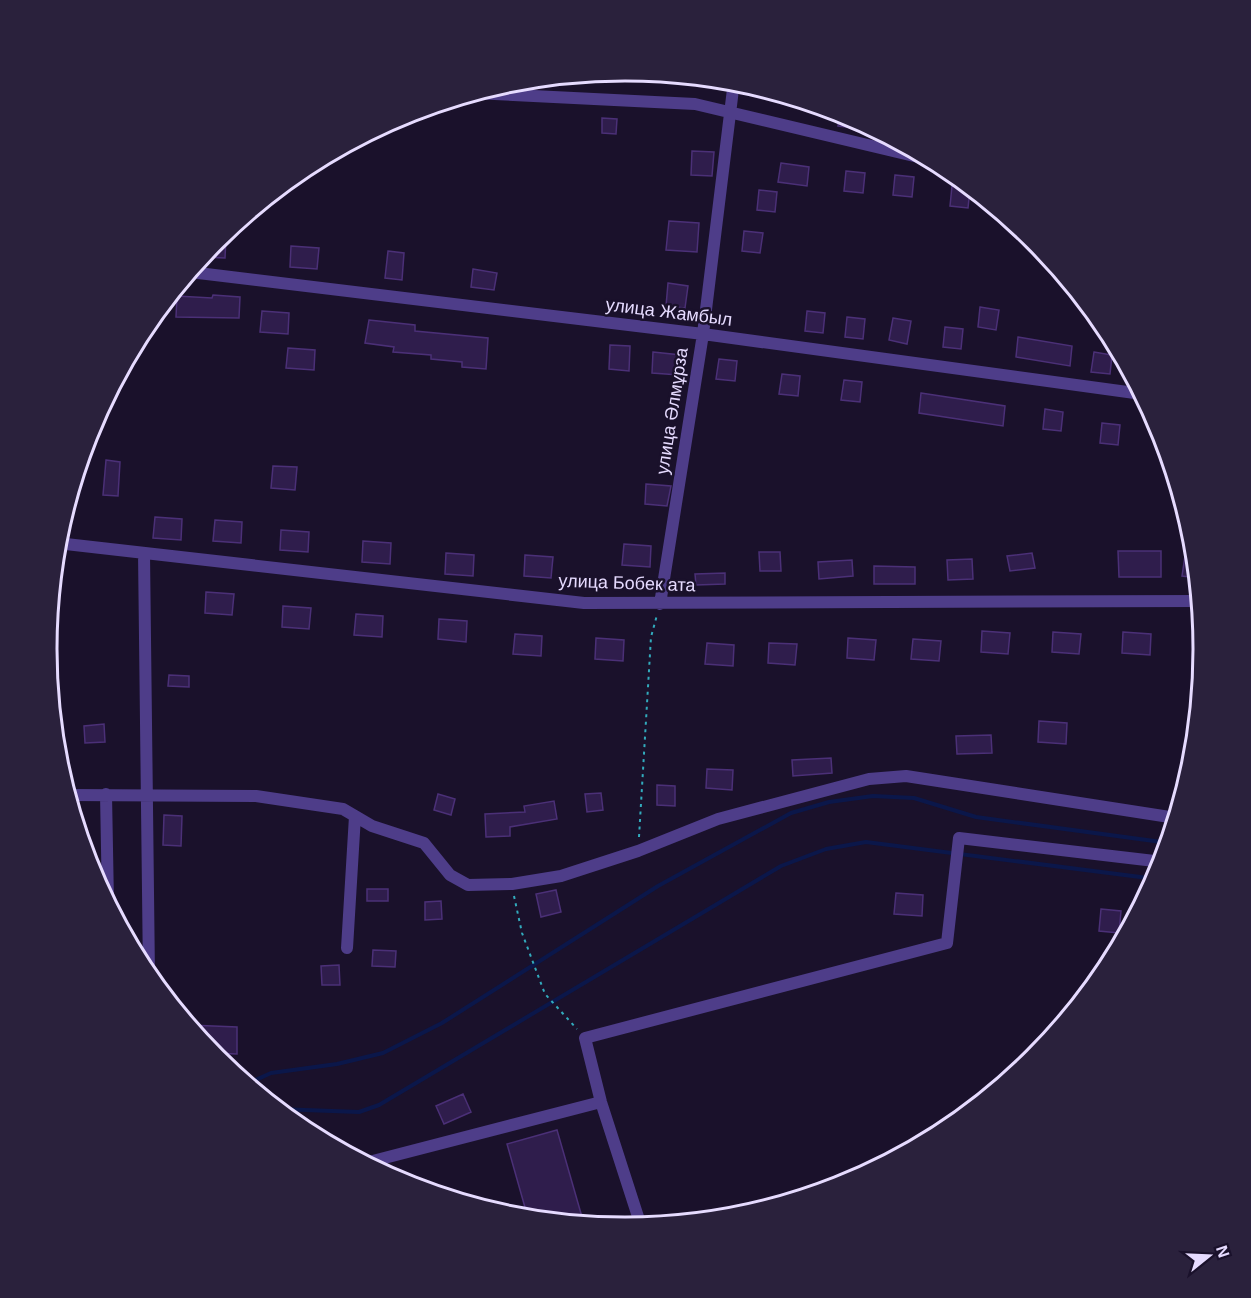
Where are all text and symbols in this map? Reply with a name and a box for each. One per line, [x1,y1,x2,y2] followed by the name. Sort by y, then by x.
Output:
[605,294,733,330] street label: улица Жамбыл
[652,345,692,476] street label: улица Әлмұрза
[558,571,697,595] street label: улица Бобек ата
[1179,1226,1239,1286] north arrow
[1213,1243,1233,1260] text: N

